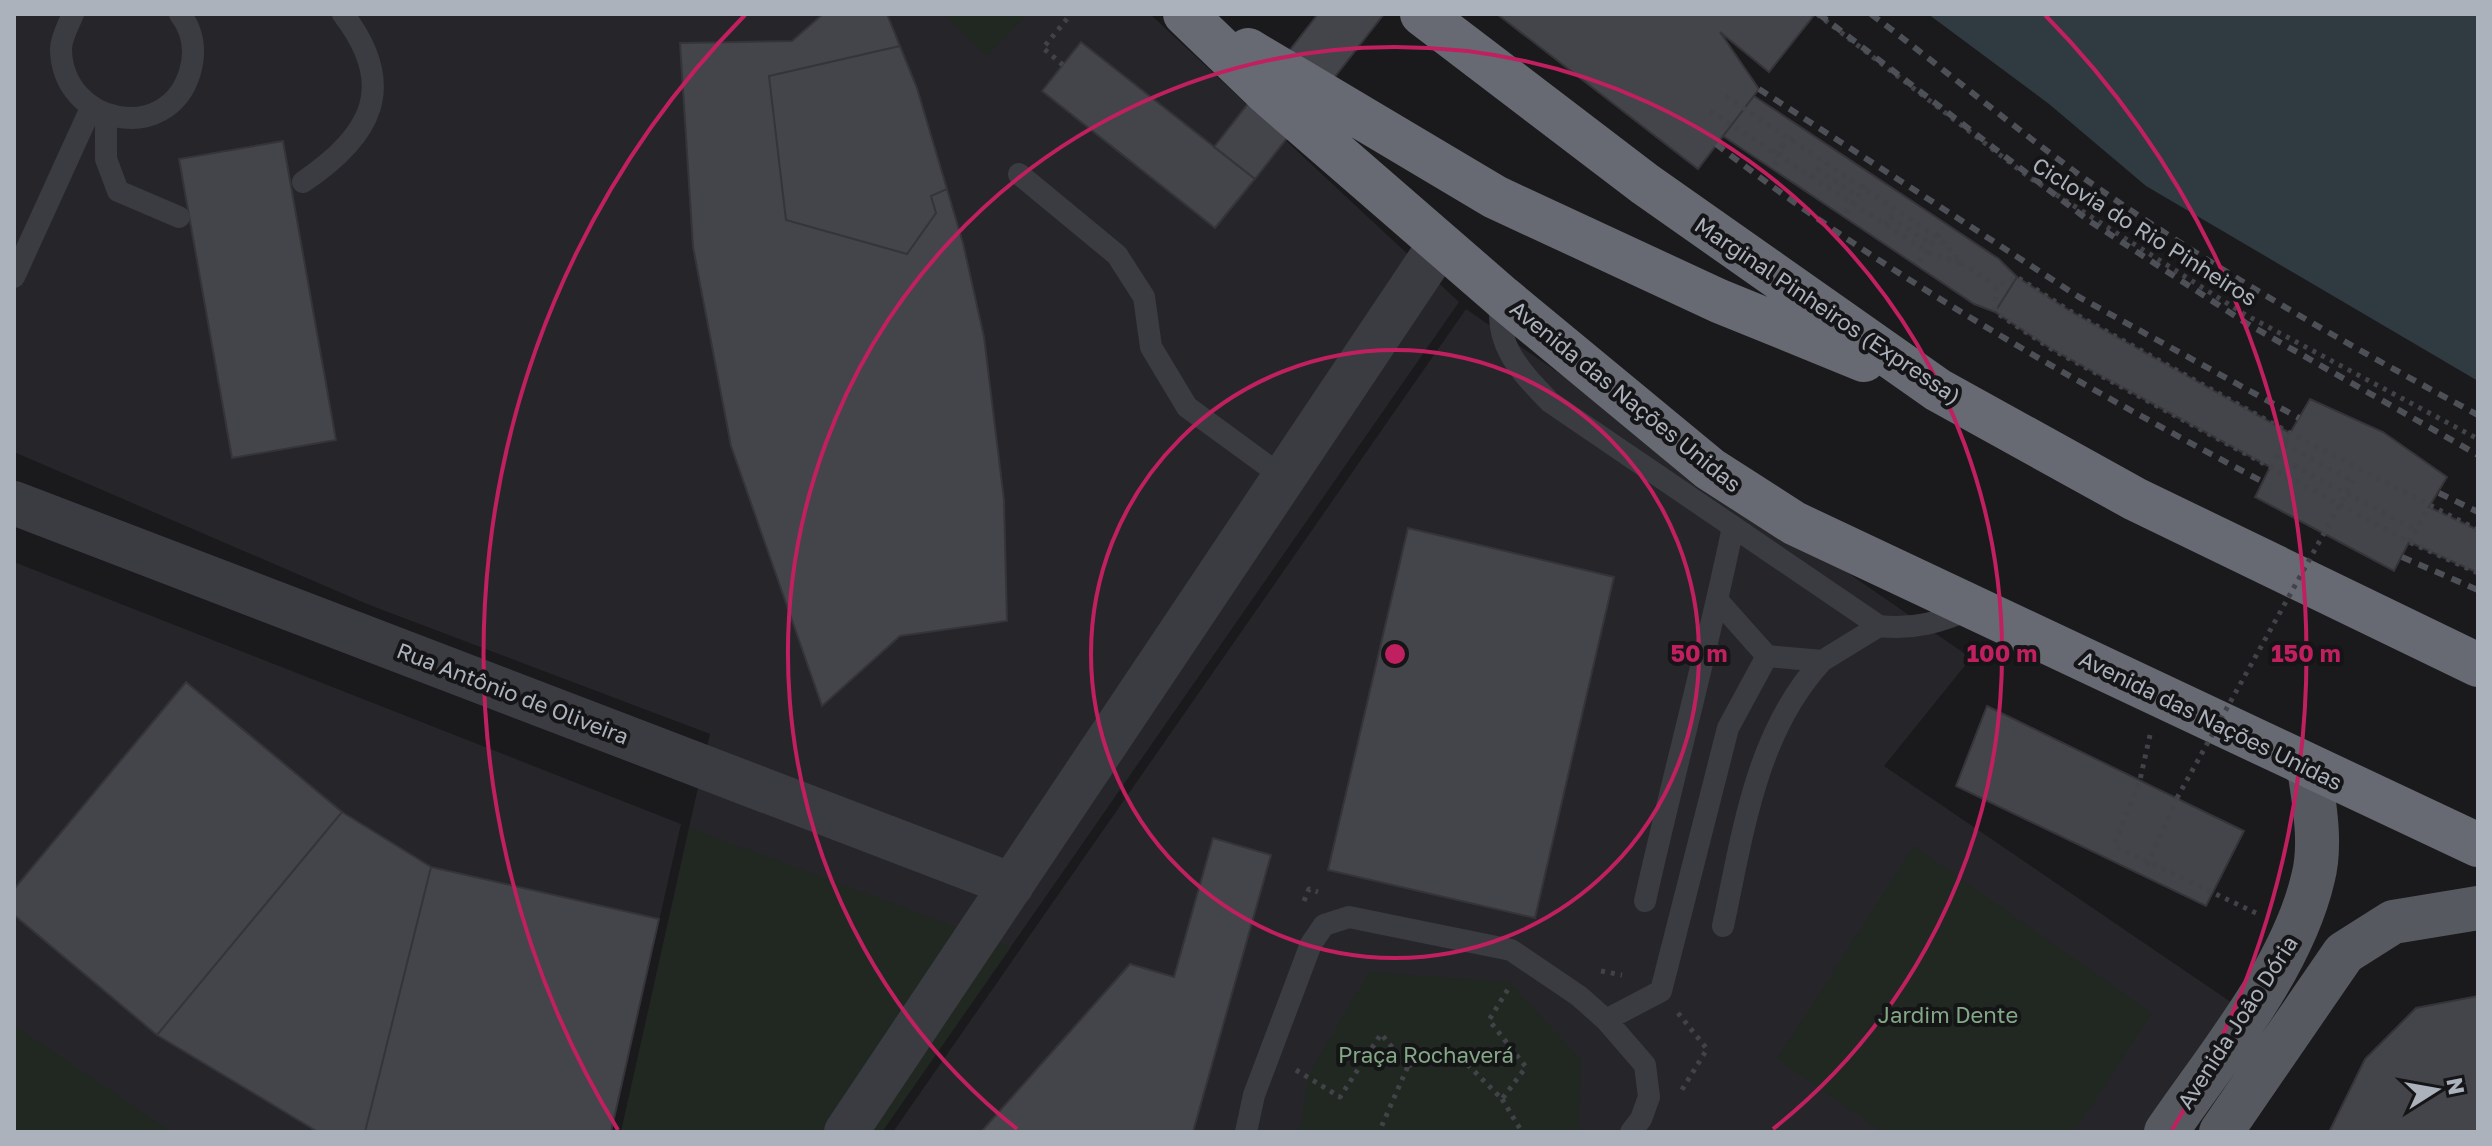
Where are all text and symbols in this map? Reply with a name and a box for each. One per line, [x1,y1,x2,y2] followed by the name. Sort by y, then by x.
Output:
[2028,151,2262,311] street label: Ciclovia do Rio Pinheiros
[1690,211,1966,409] street label: Marginal Pinheiros (Expressa)
[1505,294,1747,498] street label: Avenida das Nações Unidas
[393,636,633,750] street label: Rua Antônio de Oliveira
[1670,638,1728,667] text: 50 m
[1967,638,2037,667] text: 100 m
[2271,638,2341,667] text: 150 m
[1381,640,1409,668] centre of rings
[2075,644,2347,796] street label: Avenida das Nações Unidas
[2171,930,2303,1114] street label: Avenida João Dória
[1878,1001,2018,1028] park label: Jardim Dente
[1338,1041,1514,1068] park label: Praça Rochaverá
[2396,1050,2476,1130] north arrow
[2441,1075,2471,1097] text: N

